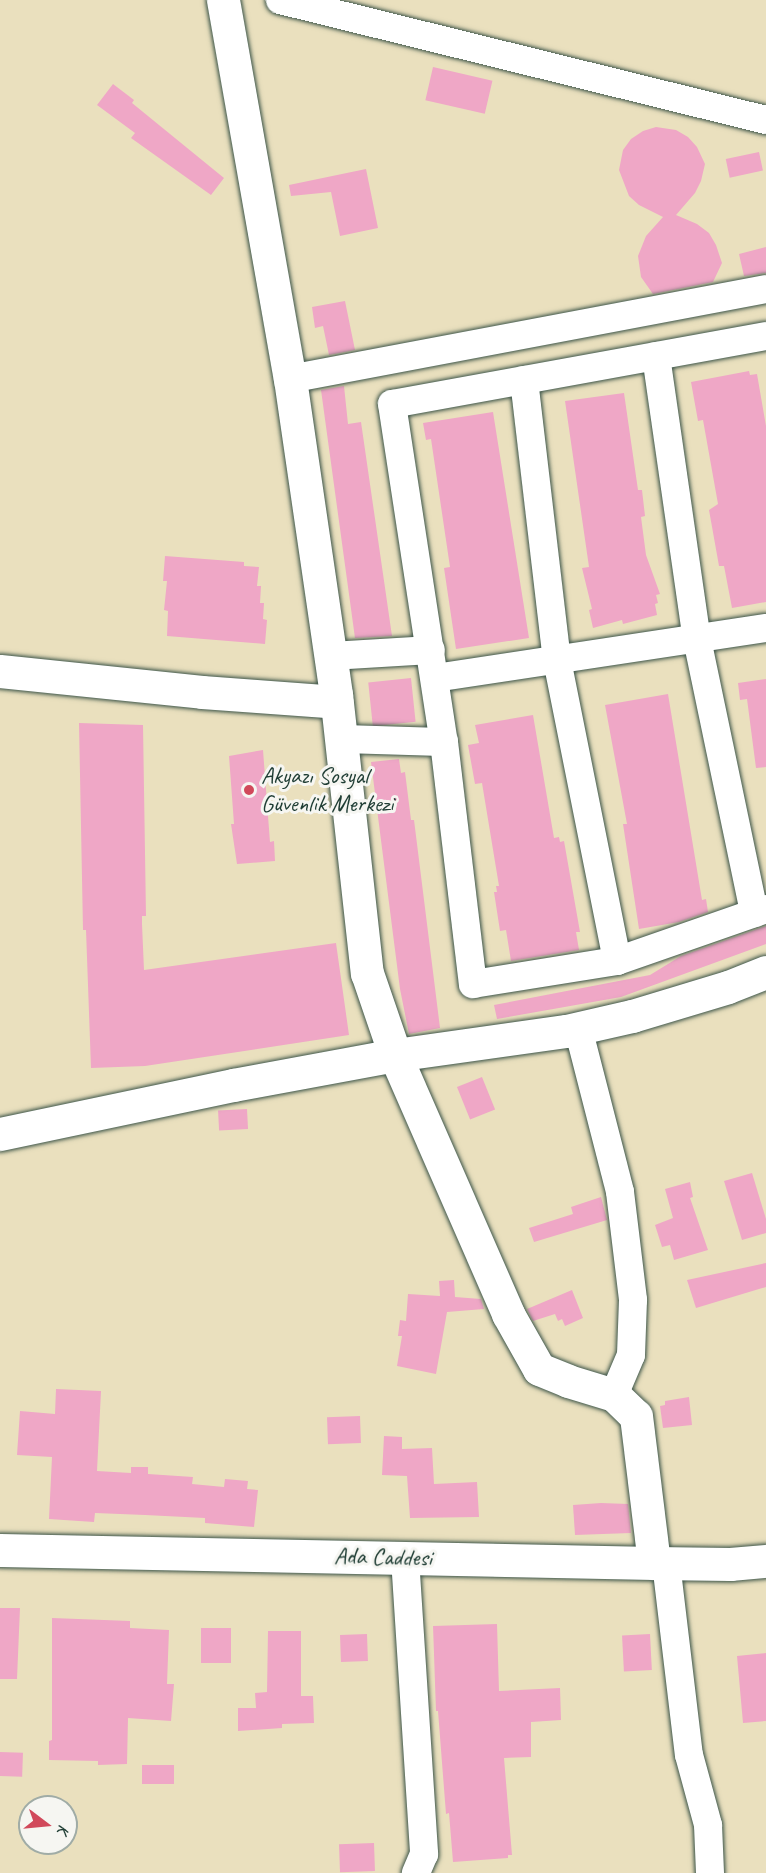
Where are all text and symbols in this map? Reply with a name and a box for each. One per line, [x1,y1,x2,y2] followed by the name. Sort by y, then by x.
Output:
[261,762,394,818] place label: Akyazı Sosyal Güvenlik Merkezi
[242,783,256,797] marker: Akyazı Sosyal Güvenlik Merkezi
[333,1542,433,1572] street label: Ada Caddesi
[18,1795,78,1855] north arrow
[53,1823,74,1836] text: K

